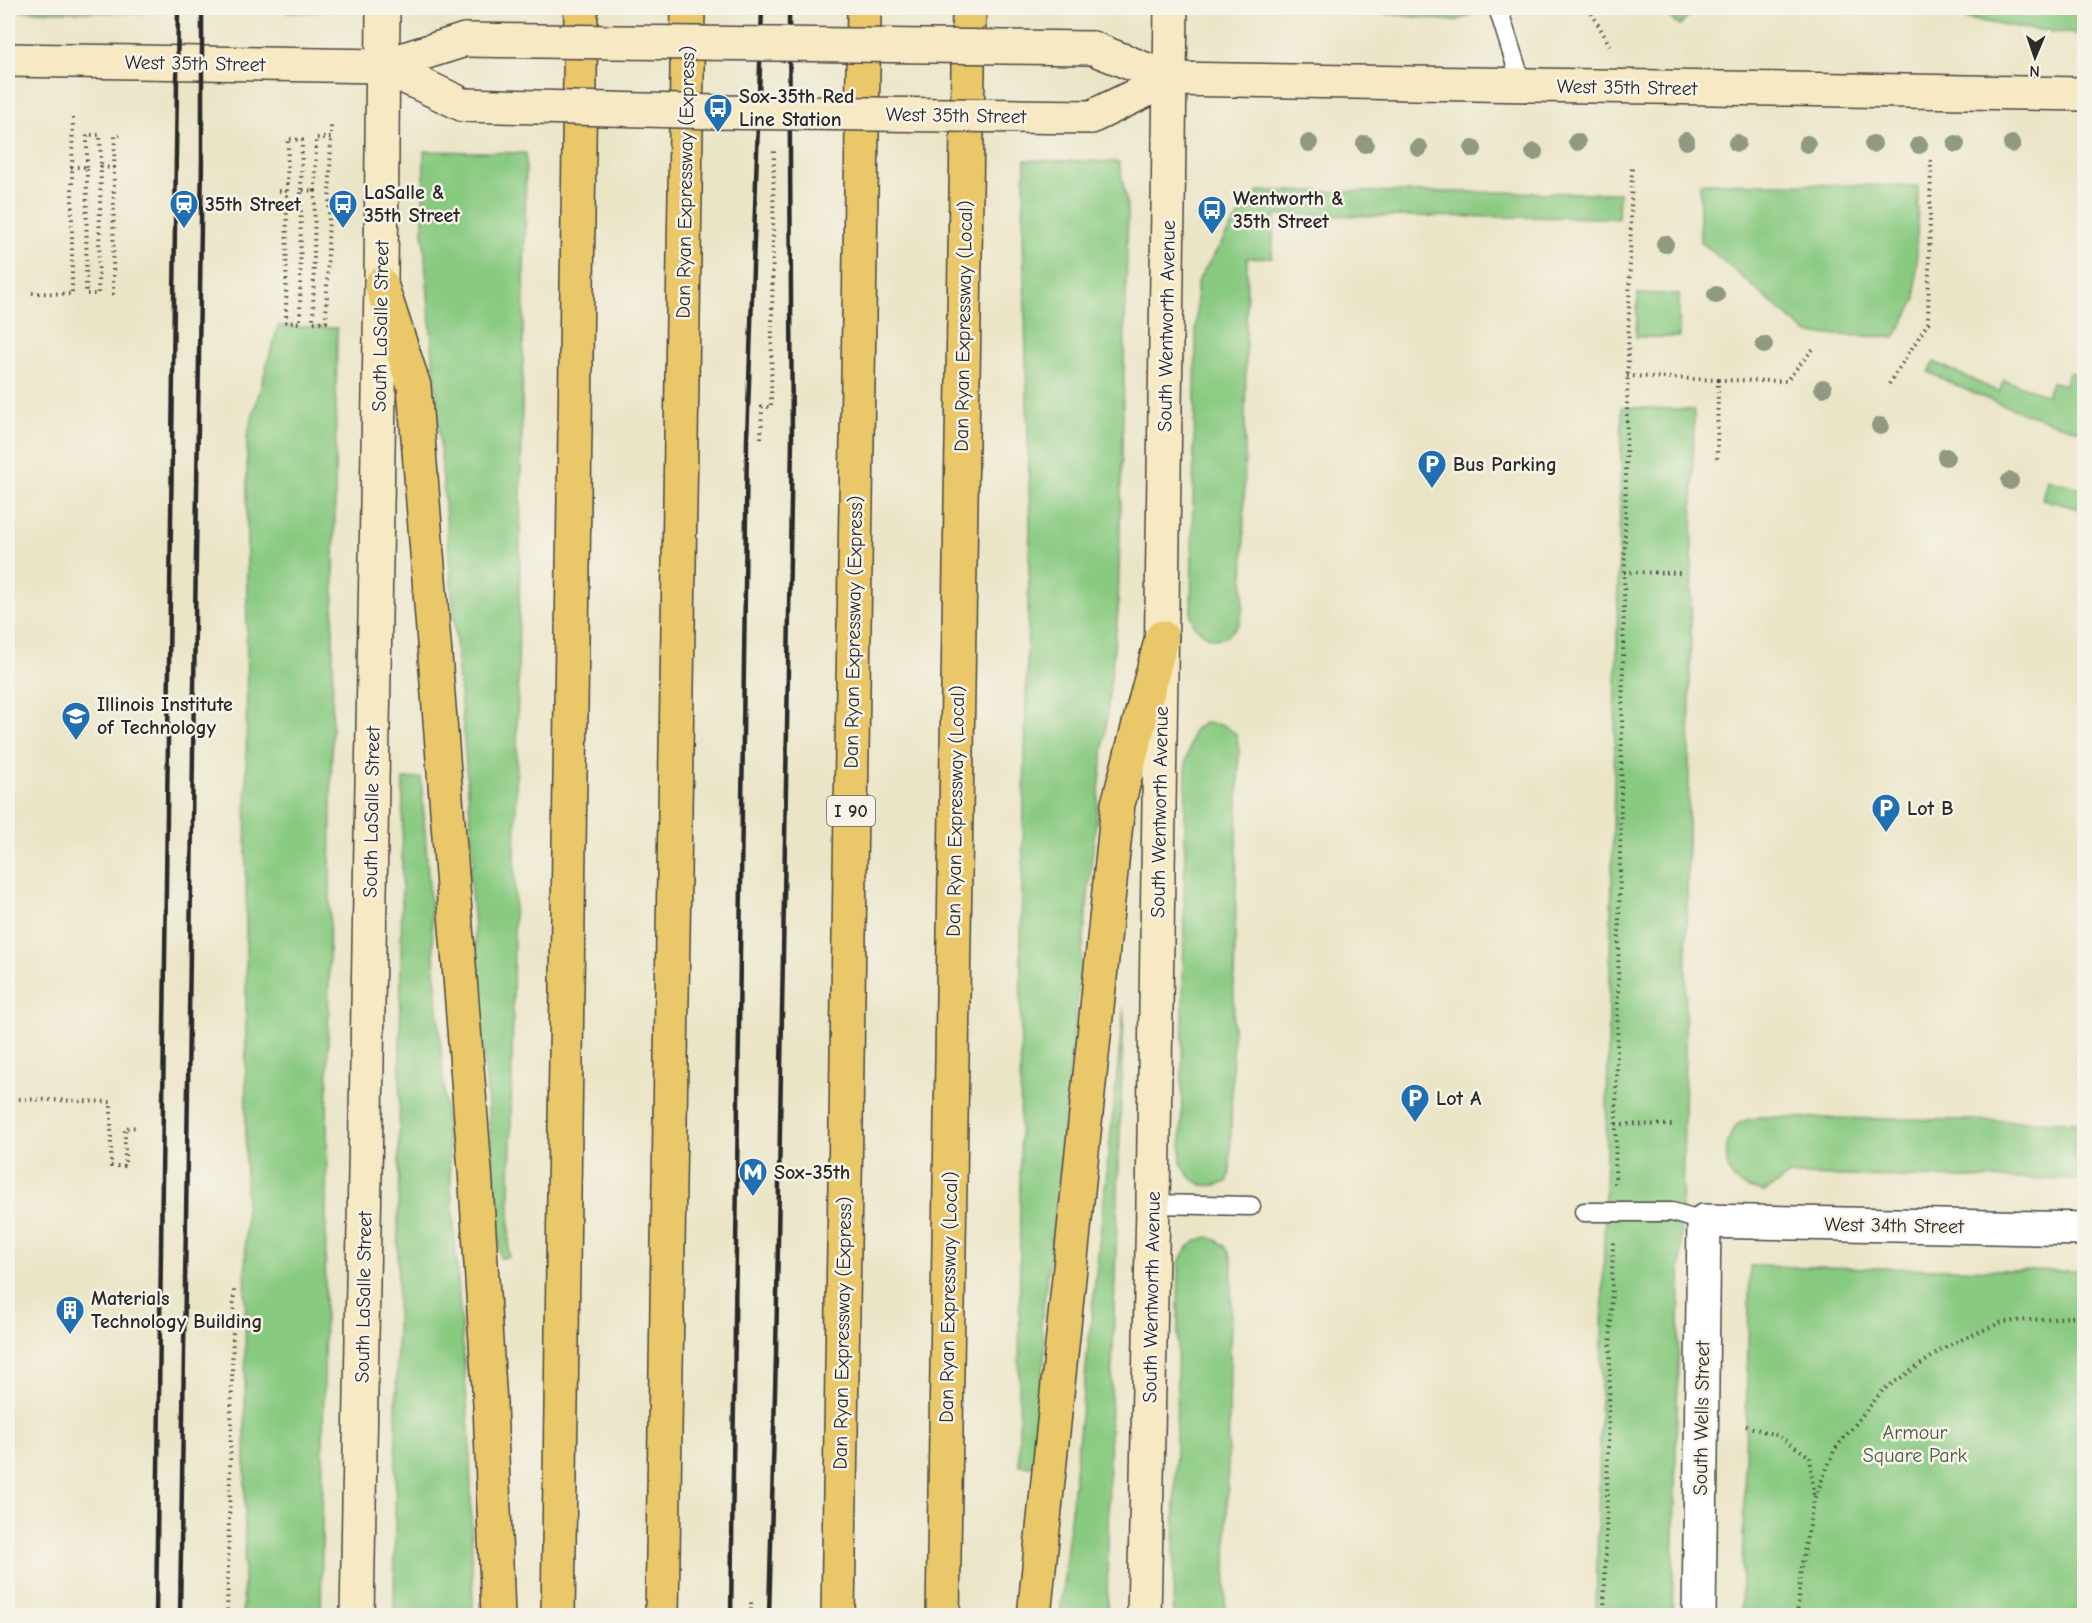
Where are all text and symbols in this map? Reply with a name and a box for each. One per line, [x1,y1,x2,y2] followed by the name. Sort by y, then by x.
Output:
[2005,27,2065,87] north arrow
[672,45,699,319] street label: Dan Ryan Expressway (Express)
[124,51,267,76] street label: West 35th Street
[2029,62,2040,80] text: N
[1556,75,1699,100] street label: West 35th Street
[739,85,854,131] place label: Sox-35th Red Line Station
[702,92,734,134] bus stop icon: Sox-35th Red Line Station
[885,103,1028,128] street label: West 35th Street
[364,181,460,227] place label: LaSalle & 35th Street
[1233,187,1344,233] place label: Wentworth & 35th Street
[168,188,200,230] station icon: 35th Street
[327,188,359,230] bus stop icon: LaSalle & 35th Street
[205,193,301,216] place label: 35th Street
[1196,194,1228,236] bus stop icon: Wentworth & 35th Street
[950,200,977,452] street label: Dan Ryan Expressway (Local)
[1153,220,1180,432] street label: South Wentworth Avenue
[368,239,394,412] street label: South LaSalle Street
[1416,448,1448,490] parking icon: Bus Parking
[1453,453,1557,476] place label: Bus Parking
[840,495,867,769] street label: Dan Ryan Expressway (Express)
[942,685,969,937] street label: Dan Ryan Expressway (Local)
[97,693,233,739] place label: Illinois Institute of Technology
[60,700,92,742] school or university icon: Illinois Institute of Technology
[1146,706,1173,918] street label: South Wentworth Avenue
[359,725,385,898] street label: South LaSalle Street
[1870,792,1902,834] parking icon: Lot B
[827,796,875,826] road number: I 90
[1907,797,1953,820] place label: Lot B
[1399,1082,1431,1124] parking icon: Lot A
[1436,1087,1481,1110] place label: Lot A
[737,1156,769,1198] metro station icon: Sox-35th
[774,1161,850,1184] place label: Sox-35th
[935,1171,962,1423] street label: Dan Ryan Expressway (Local)
[1138,1191,1165,1403] street label: South Wentworth Avenue
[829,1196,856,1470] street label: Dan Ryan Expressway (Express)
[351,1210,377,1383] street label: South LaSalle Street
[1824,1213,1965,1238] street label: West 34th Street
[91,1287,262,1333] place label: Materials Technology Building
[54,1294,86,1336] building icon: Materials Technology Building
[1689,1339,1714,1496] street label: South Wells Street
[1863,1421,1968,1467] park label: Armour Square Park

